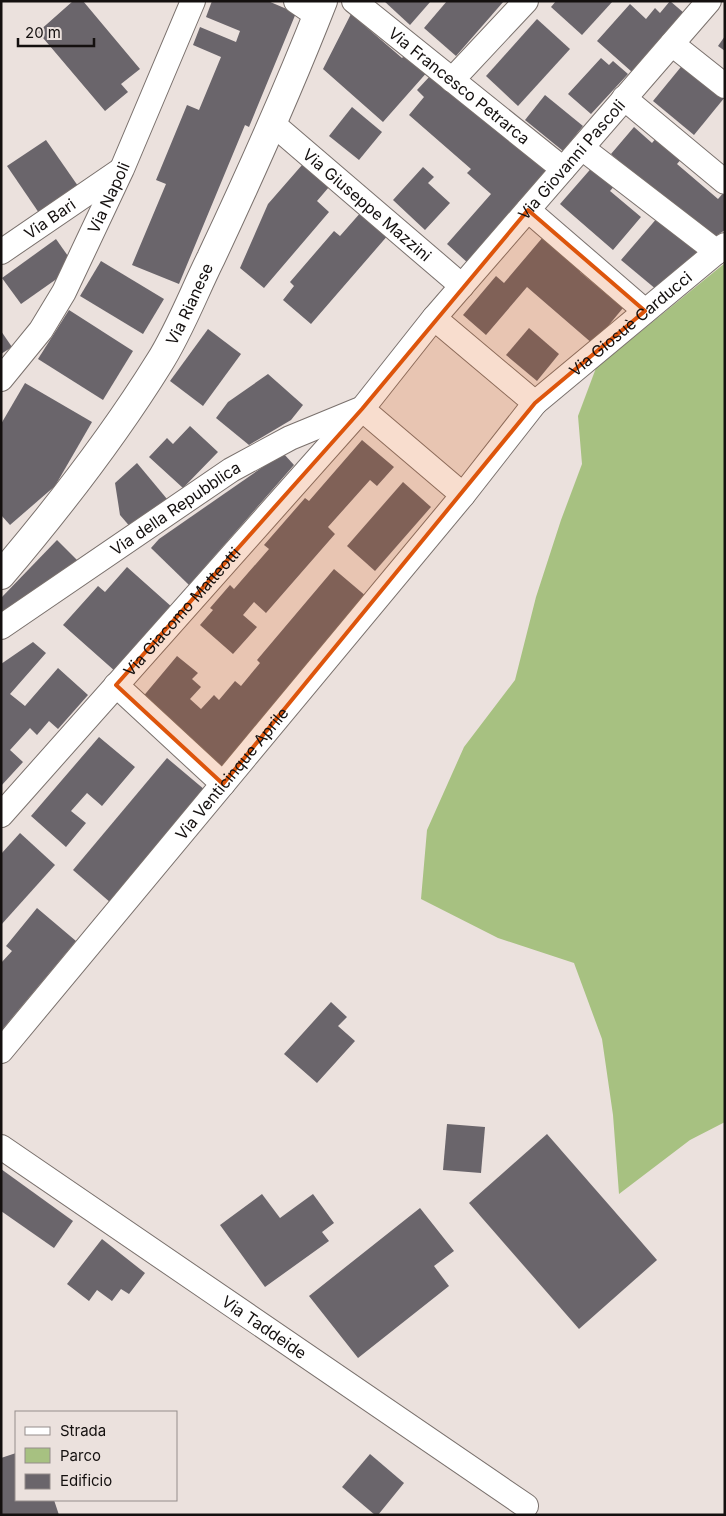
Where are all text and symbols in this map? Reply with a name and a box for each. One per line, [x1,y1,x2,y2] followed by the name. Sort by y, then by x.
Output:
[18,15,94,47] scale bar
[25,23,61,42] text: 20 m
[384,23,534,148] street label: Via Francesco Petrarca
[514,95,629,224] street label: Via Giovanni Pascoli
[299,144,436,265] street label: Via Giuseppe Mazzini
[83,159,134,237] street label: Via Napoli
[20,194,79,243] street label: Via Bari
[161,260,217,348] street label: Via Rianese
[565,267,696,380] street label: Via Giosuè Carducci
[106,457,244,559] street label: Via della Repubblica
[119,543,244,681] street label: Via Giacomo Matteotti
[171,703,293,844] street label: Via Venticinque Aprile
[218,1291,311,1363] street label: Via Taddeide
[15,1411,178,1501] legend
[60,1421,106,1440] text: Strada
[60,1446,101,1465] text: Parco
[60,1471,112,1490] text: Edificio

